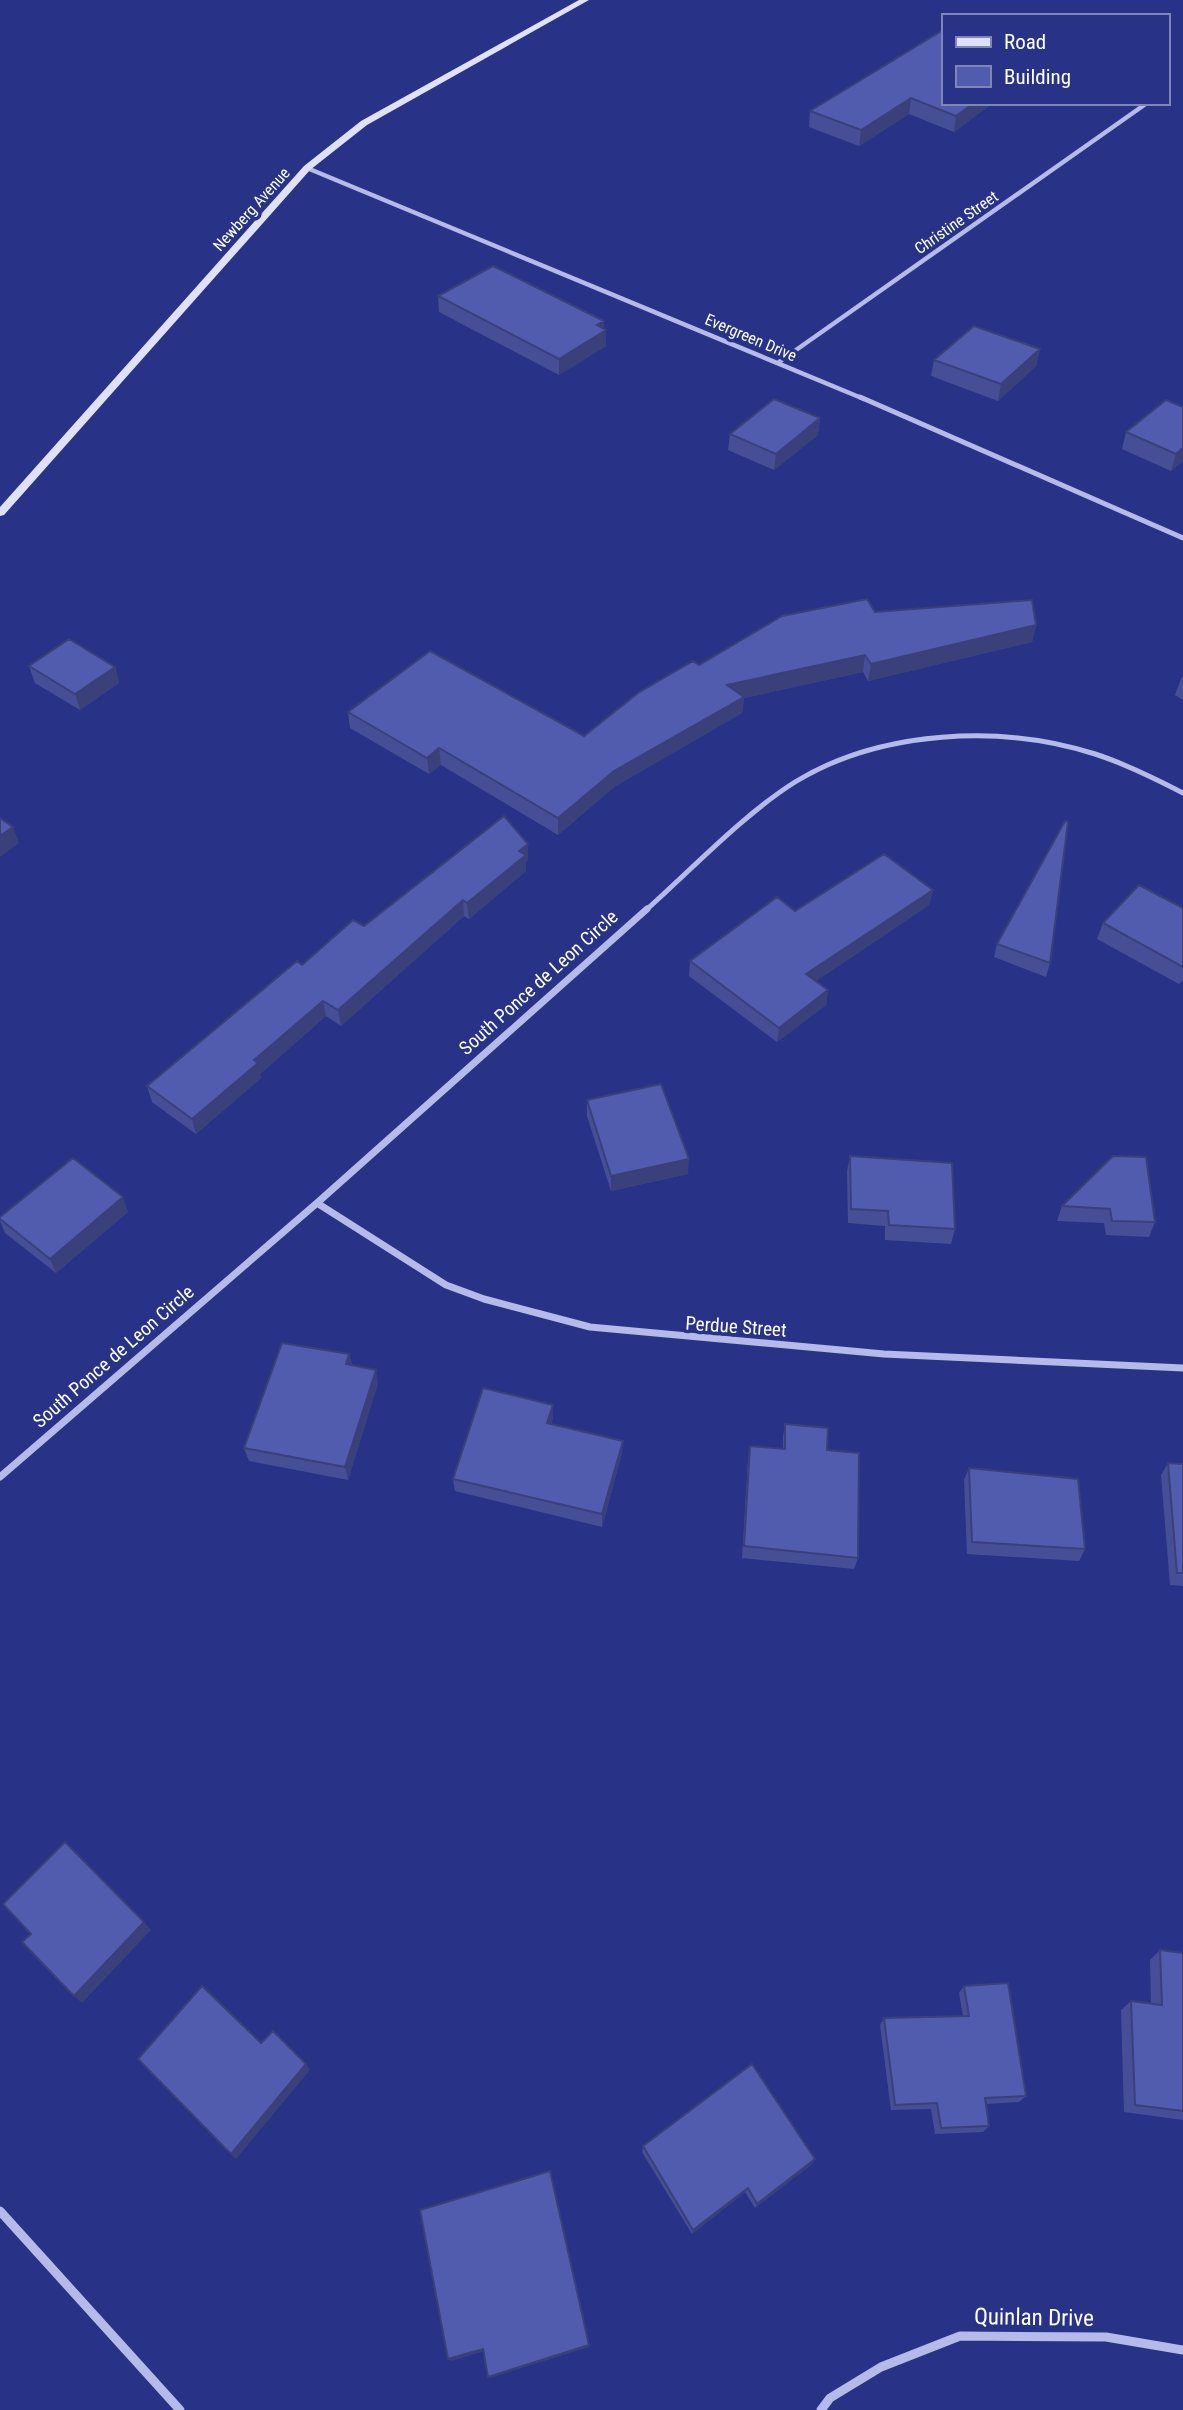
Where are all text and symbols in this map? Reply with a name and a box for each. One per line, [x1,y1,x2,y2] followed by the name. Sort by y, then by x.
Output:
[942,14,1169,105] legend
[1004,30,1046,54] text: Road
[1004,65,1071,89] text: Building
[209,164,294,255] street label: Newberg Avenue
[911,187,1002,258] street label: Christine Street
[702,310,799,365] street label: Evergreen Drive
[454,905,622,1060] street label: South Ponce de Leon Circle
[28,1280,198,1432] street label: South Ponce de Leon Circle
[685,1311,787,1342] street label: Perdue Street
[974,2303,1094,2332] street label: Quinlan Drive

